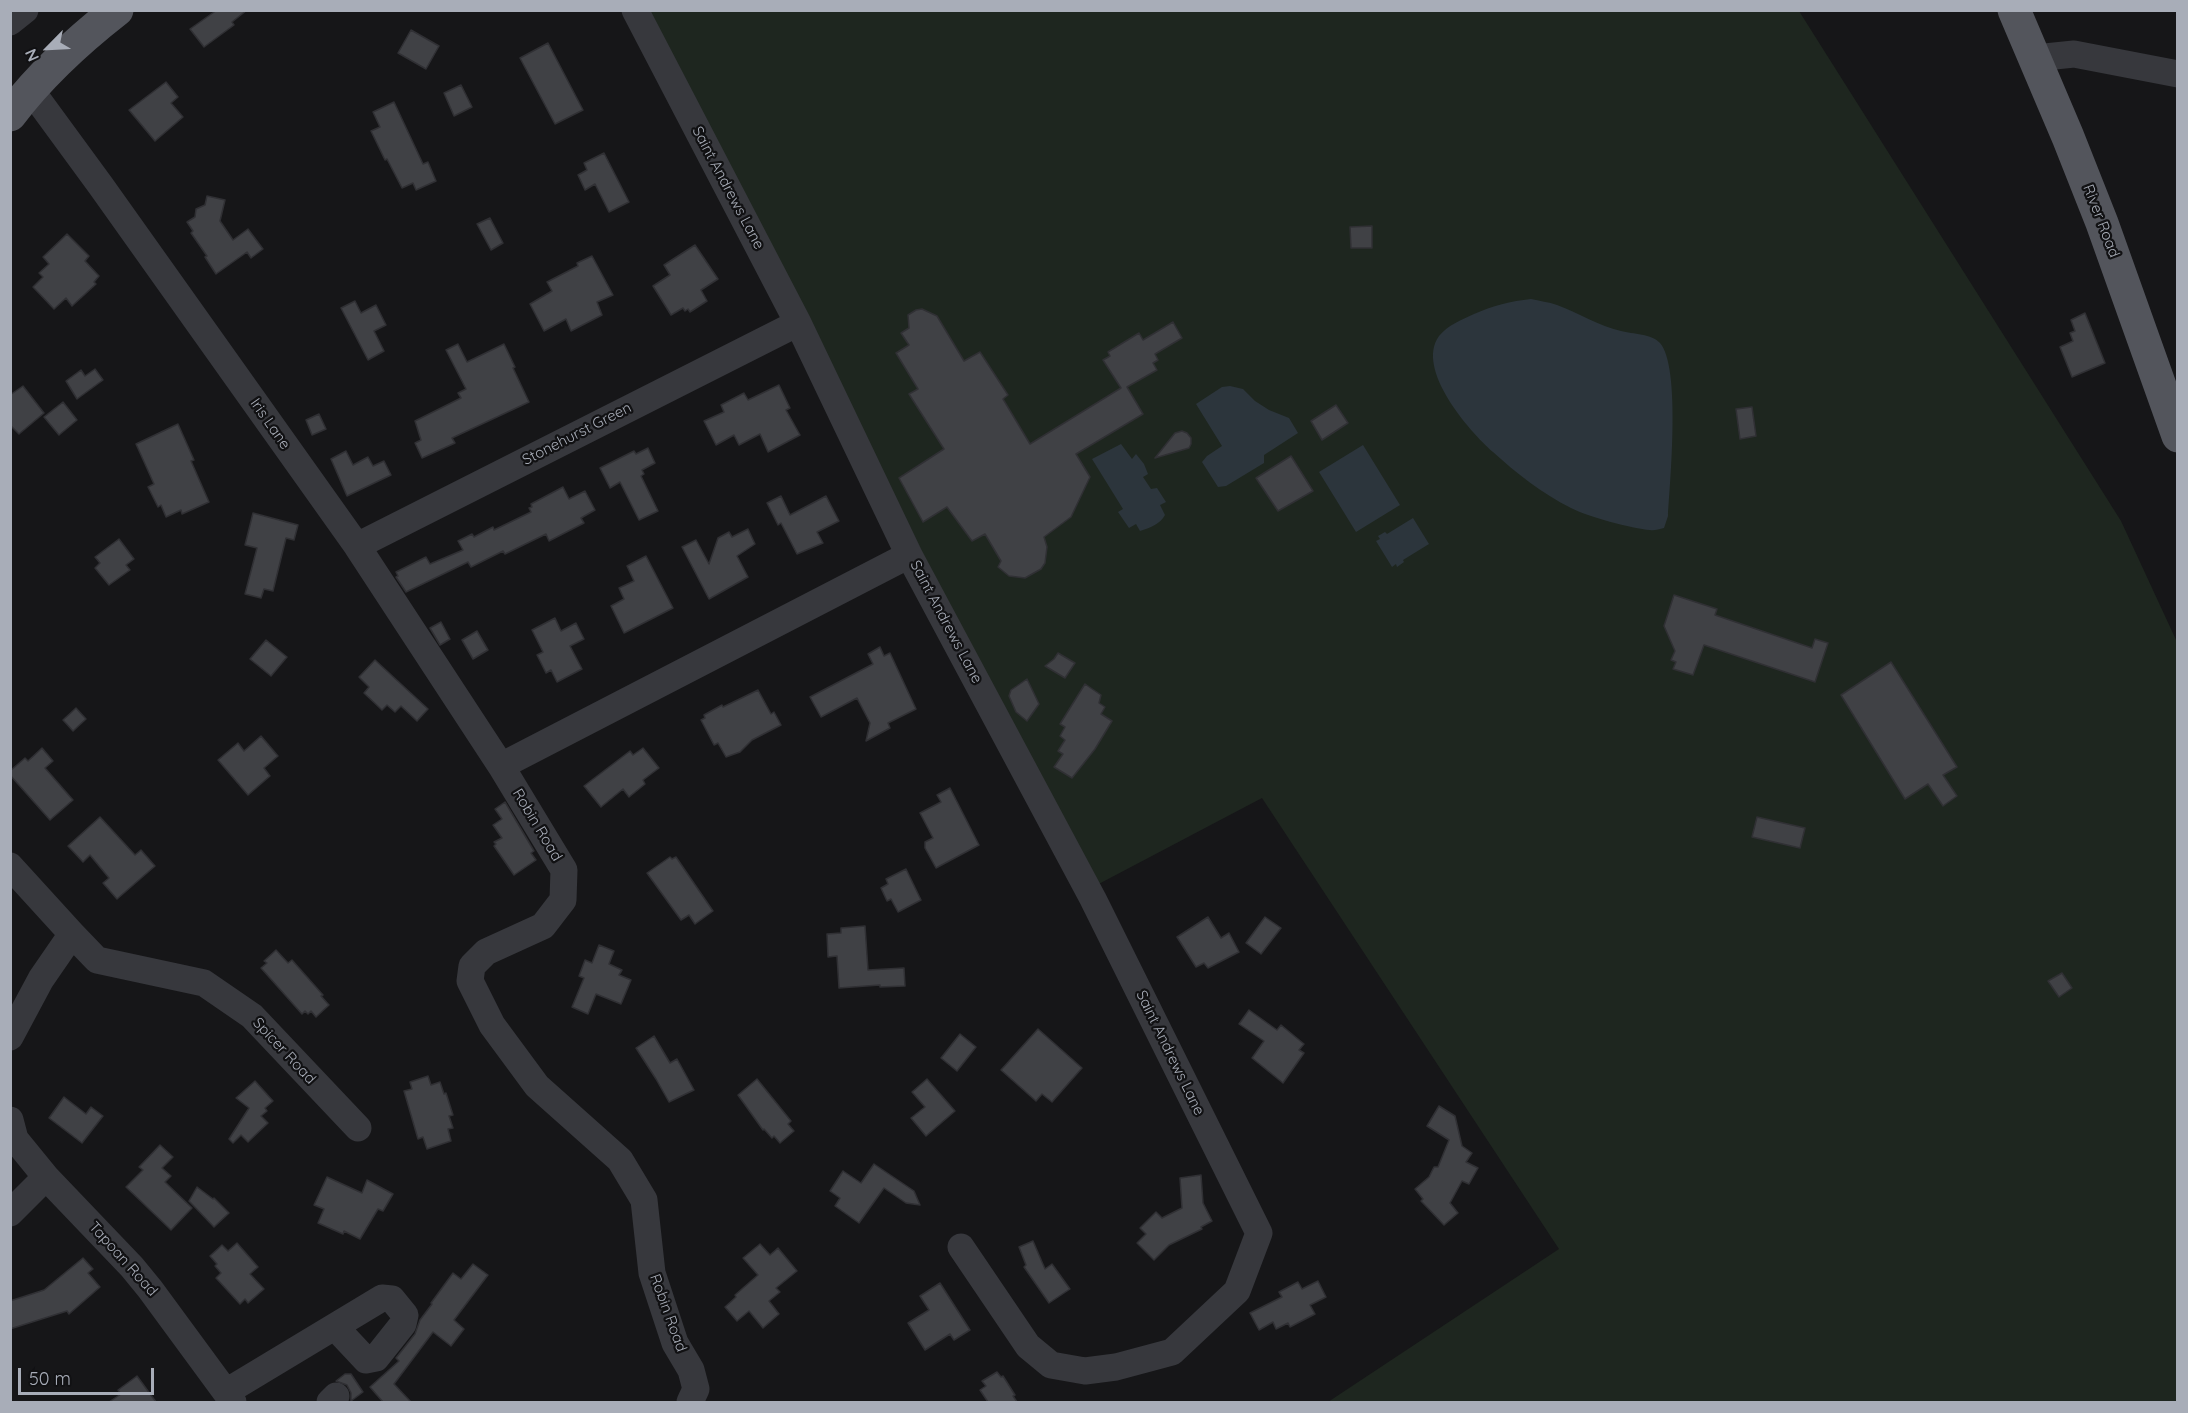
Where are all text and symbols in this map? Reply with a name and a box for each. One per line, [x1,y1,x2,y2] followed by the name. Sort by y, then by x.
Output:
[18,18,78,78] north arrow
[20,46,43,65] text: N
[688,124,768,252] street label: Saint Andrews Lane
[2079,182,2123,260] street label: River Road
[246,395,294,453] street label: Iris Lane
[519,399,635,469] street label: Stonehurst Green
[906,558,986,686] street label: Saint Andrews Lane
[508,786,566,864] street label: Robin Road
[1132,988,1208,1118] street label: Saint Andrews Lane
[249,1014,319,1088] street label: Spicer Road
[85,1218,161,1300] street label: Tapoan Road
[646,1272,690,1354] street label: Robin Road
[21,1356,158,1394] scale bar
[29,1367,71,1390] text: 50 m

